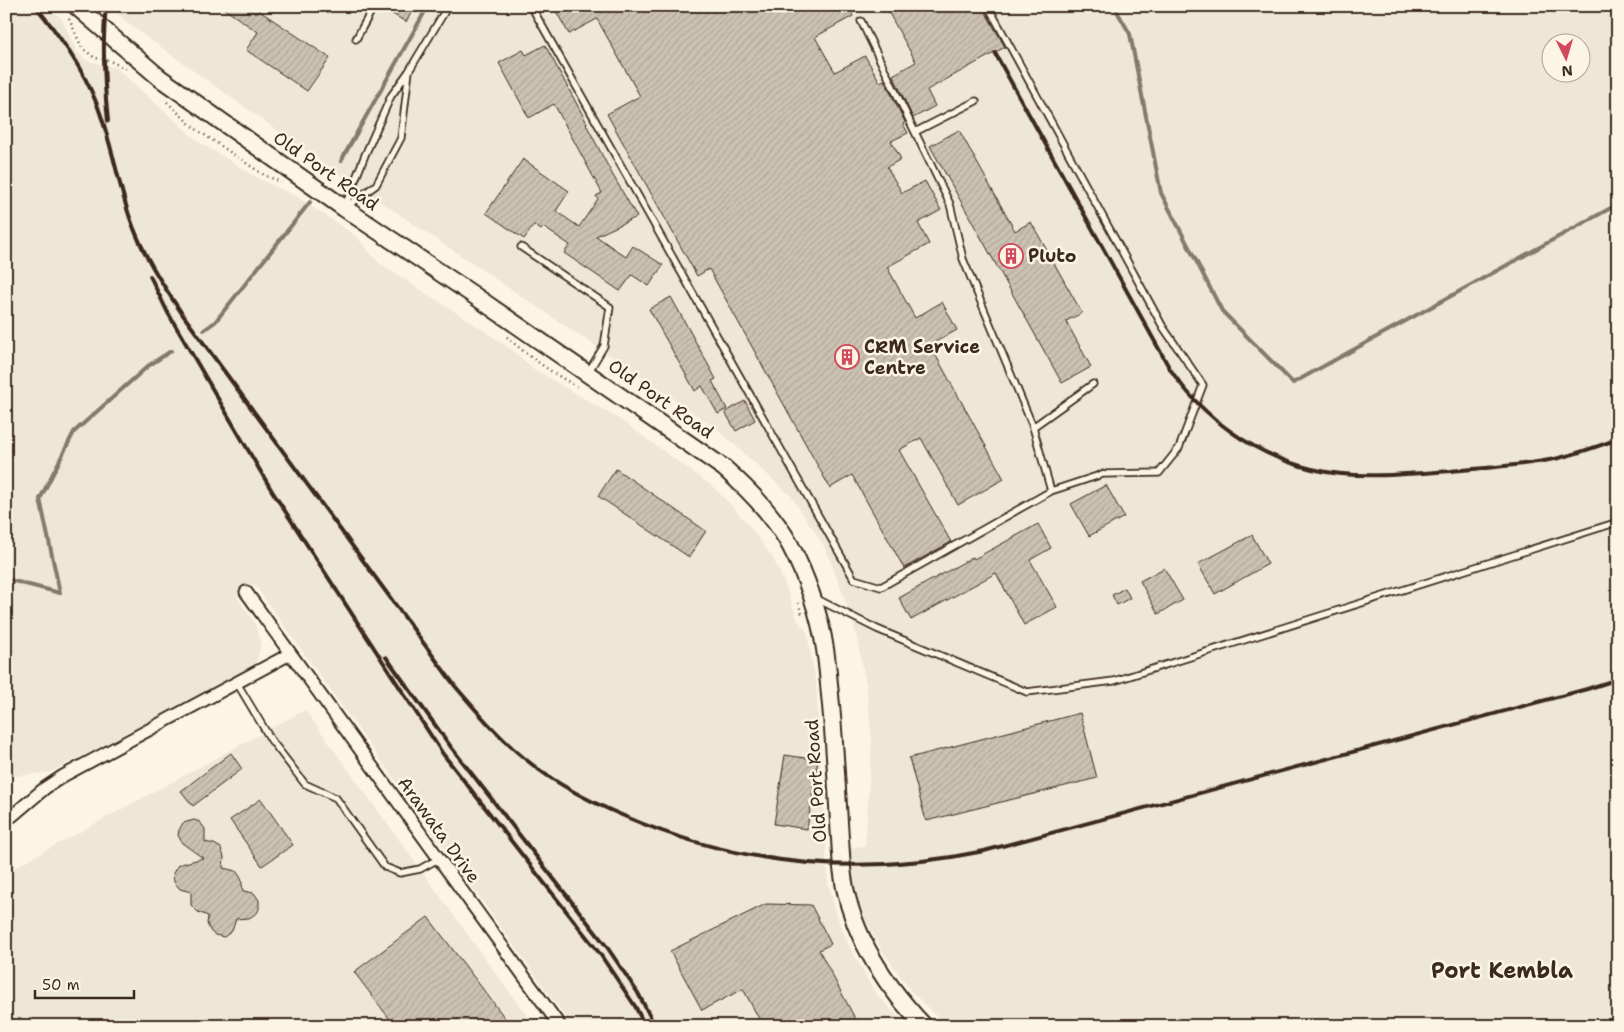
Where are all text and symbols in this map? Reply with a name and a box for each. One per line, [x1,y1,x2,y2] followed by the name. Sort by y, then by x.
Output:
[1542,32,1592,82] north arrow
[1561,62,1573,80] text: N
[268,126,384,216] street label: Old Port Road
[998,243,1024,269] building icon: Pluto
[1028,244,1077,268] place label: Pluto
[864,335,980,380] place label: CRM Service Centre
[834,344,860,370] building icon: CRM Service Centre
[603,354,719,444] street label: Old Port Road
[800,719,832,843] street label: Old Port Road
[392,772,486,888] street label: Arawata Drive
[1431,956,1573,985] district label: Port Kembla
[35,967,134,999] scale bar
[42,975,80,995] text: 50 m

